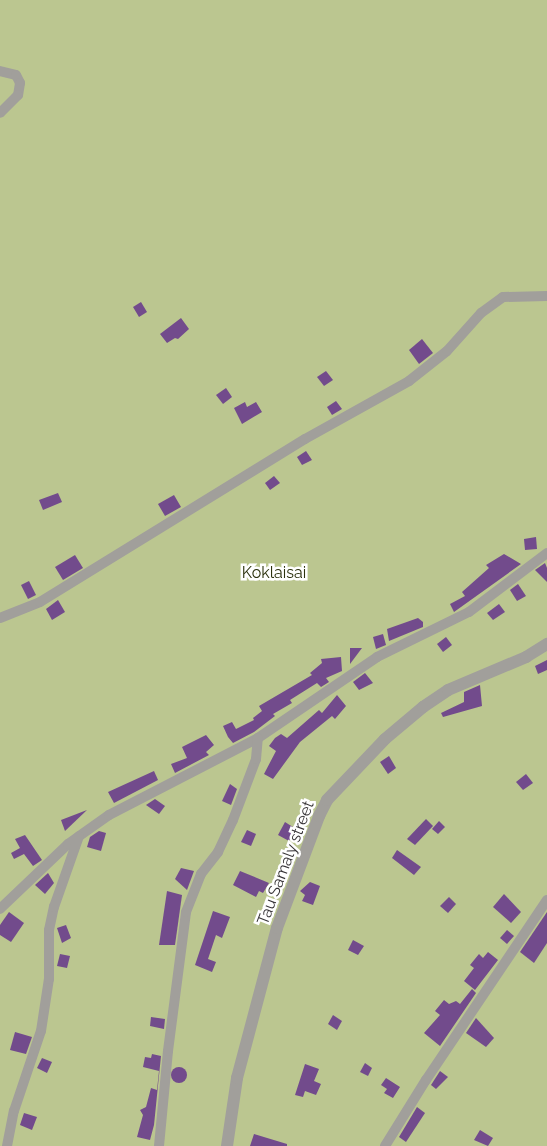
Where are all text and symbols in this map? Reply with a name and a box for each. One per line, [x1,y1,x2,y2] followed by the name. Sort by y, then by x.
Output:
[242,563,306,583] park label: Koklaisai
[253,798,319,928] street label: Tau Samaly street

